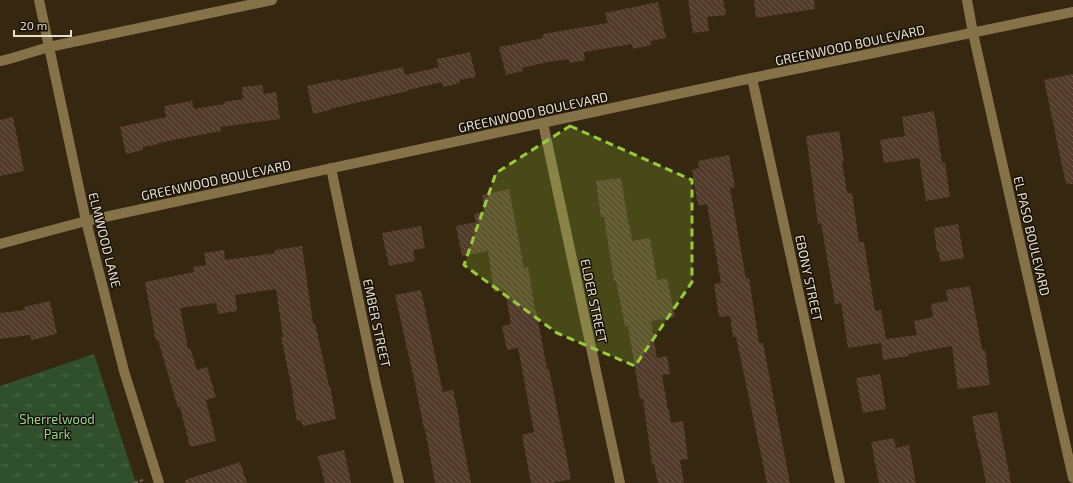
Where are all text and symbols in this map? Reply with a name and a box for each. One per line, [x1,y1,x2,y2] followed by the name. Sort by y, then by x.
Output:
[14,12,71,38] scale bar
[20,18,47,32] text: 20 m
[774,21,926,69] street label: GREENWOOD BOULEVARD
[457,88,609,136] street label: GREENWOOD BOULEVARD
[140,156,292,204] street label: GREENWOOD BOULEVARD
[1010,175,1054,297] street label: EL PASO BOULEVARD
[85,191,125,289] street label: ELMWOOD LANE
[792,233,826,323] street label: EBONY STREET
[577,257,611,345] street label: ELDER STREET
[360,277,394,369] street label: EMBER STREET
[19,411,95,442] park label: Sherrelwood Park

